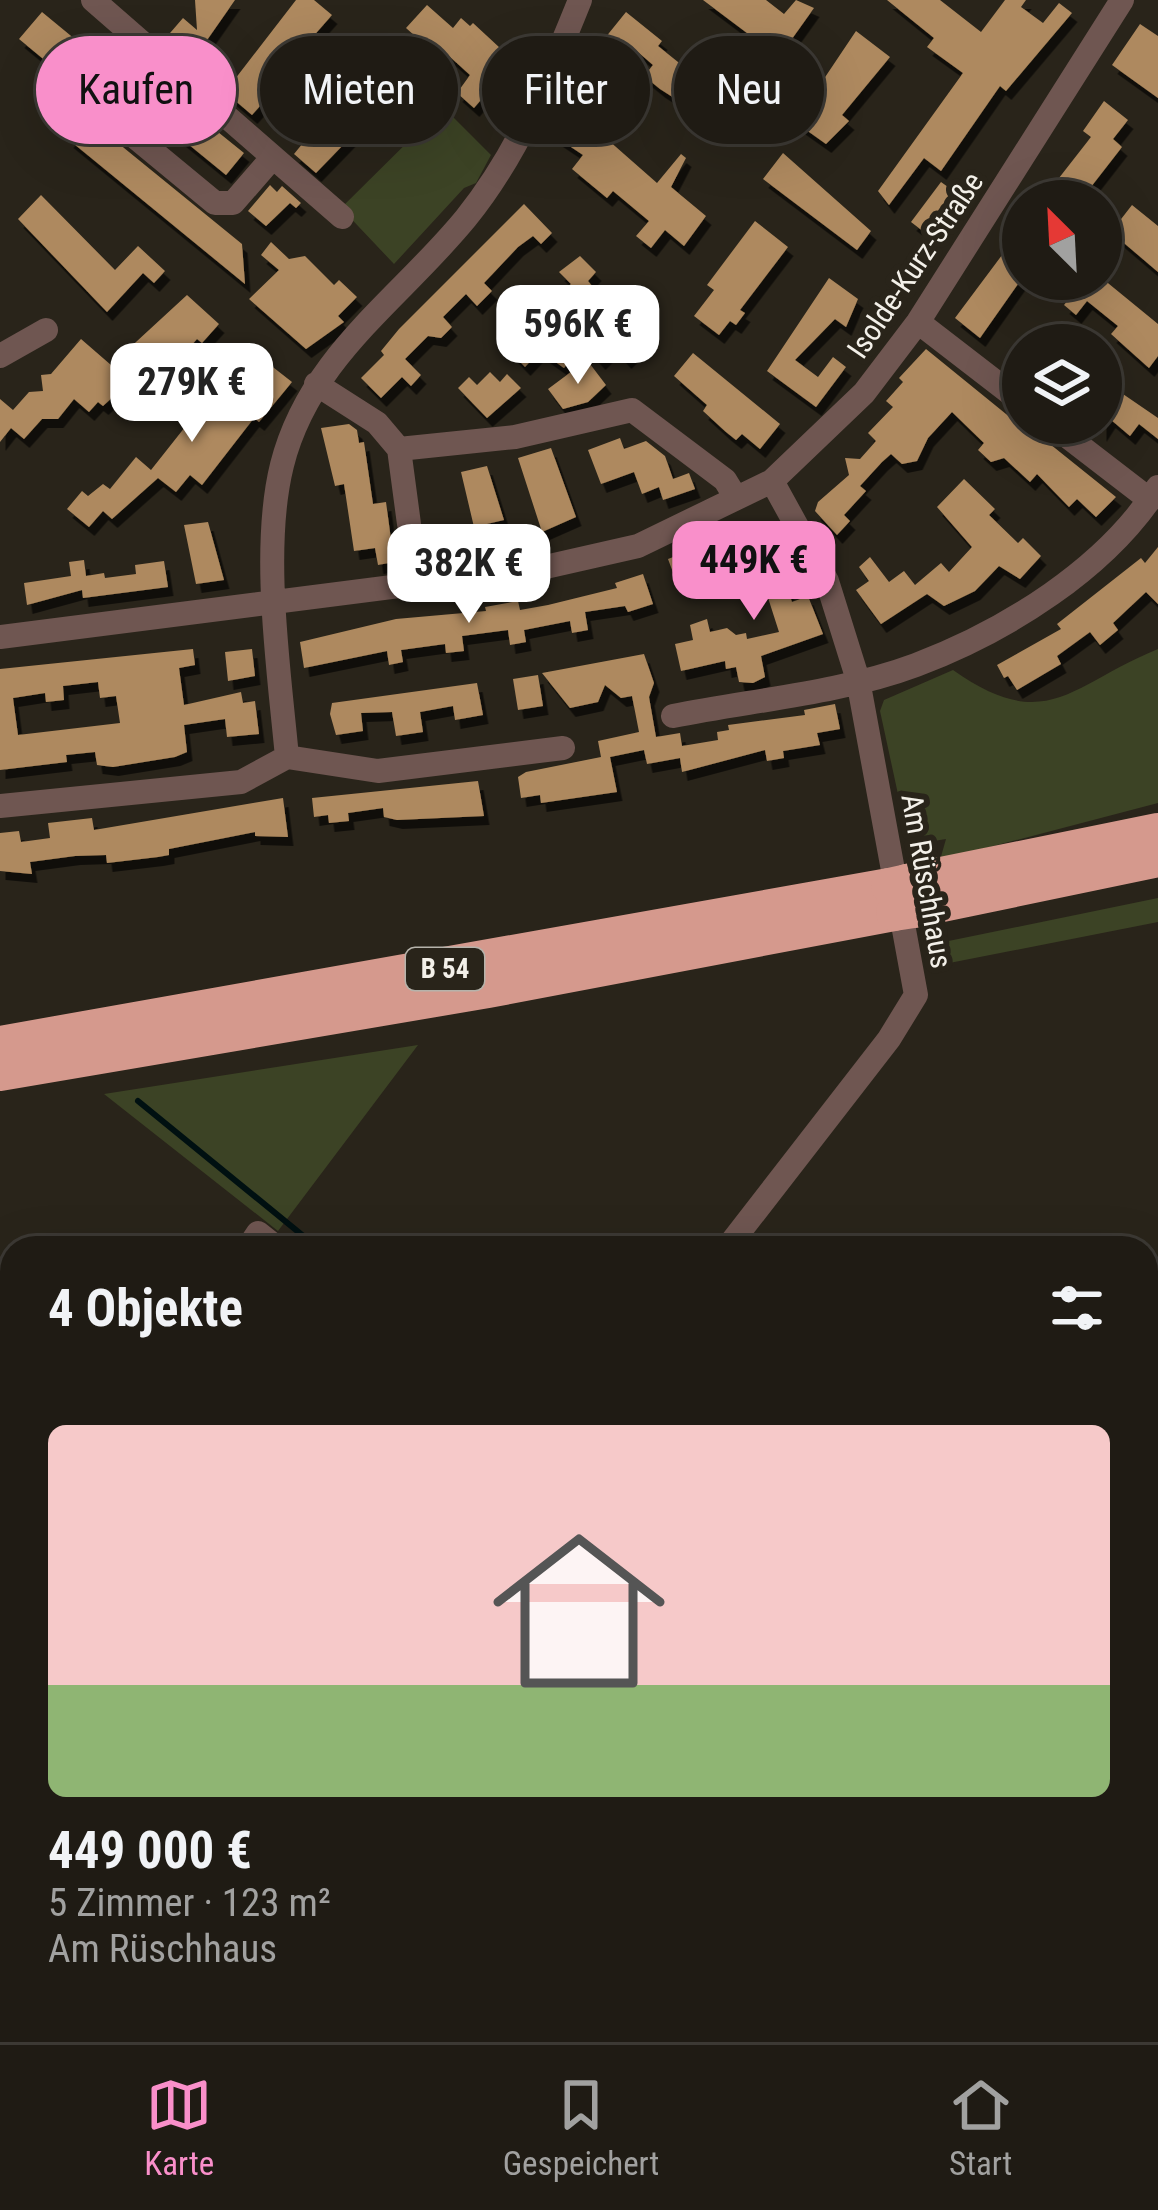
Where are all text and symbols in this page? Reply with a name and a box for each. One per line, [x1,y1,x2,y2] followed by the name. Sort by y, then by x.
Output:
[36,36,236,144] chip: Kaufen
[260,36,458,144] chip: Mieten
[482,36,650,144] chip: Filter
[674,36,824,144] chip: Neu
[840,165,990,365] street label: Isolde-Kurz-Straße
[1002,180,1122,300] north arrow
[1002,180,1122,444] map controls
[480,285,676,387] pin: 596K €
[523,301,633,347] text: 596K €
[1002,324,1122,444] button: layers
[94,343,290,445] pin: 279K €
[137,359,247,405] text: 279K €
[656,521,852,623] pin: 449K €
[371,524,567,626] pin: 382K €
[699,537,809,583] text: 449K €
[414,540,524,586] text: 382K €
[894,791,960,971] street label: Am Rüschhaus
[406,948,484,990] road number: B 54
[1044,1275,1110,1341] icon: filters
[48,1279,243,1338] text: 4 Objekte
[471,1503,687,1719] icon: home
[48,1821,252,1880] text: 449 000 €
[48,1880,331,1926] text: 5 Zimmer · 123 m²
[48,1926,277,1972] text: Am Rüschhaus
[144,2072,214,2183] tab: Karte
[503,2072,659,2183] tab: Gespeichert
[948,2072,1014,2183] tab: Start

